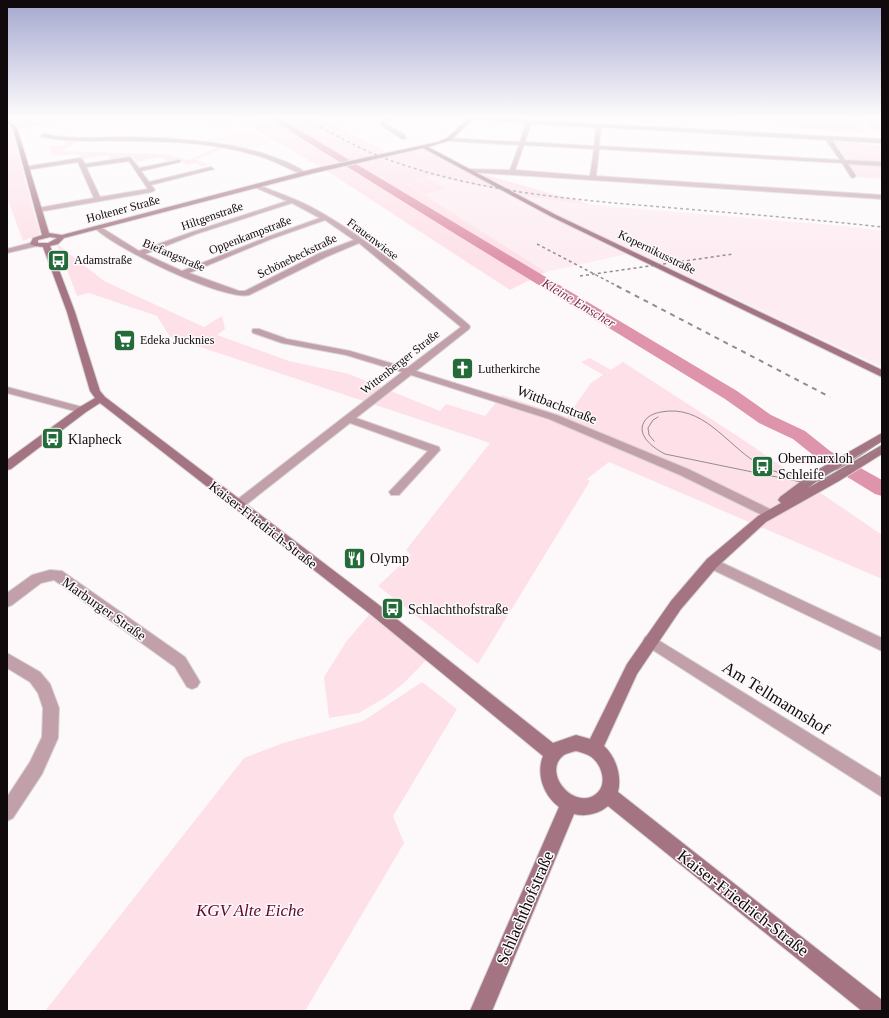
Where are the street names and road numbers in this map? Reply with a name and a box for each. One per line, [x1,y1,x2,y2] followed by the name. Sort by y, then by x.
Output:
[85,192,161,226] street label: Holtener Straße
[179,199,245,233] street label: Hiltgenstraße
[207,213,293,257] street label: Oppenkampstraße
[345,215,401,263] street label: Frauenwiese
[616,227,698,277] street label: Kopernikusstraße
[255,231,339,281] street label: Schönebeckstraße
[141,236,207,274] street label: Biefangstraße
[358,327,442,397] street label: Wittenberger Straße
[515,383,599,427] street label: Wittbachstraße
[206,478,320,572] street label: Kaiser-Friedrich-Straße
[59,575,149,643] street label: Marburger Straße
[719,657,833,739] street label: Am Tellmannshof
[674,846,812,960] street label: Kaiser-Friedrich-Straße
[492,848,558,968] street label: Schlachthofstraße

